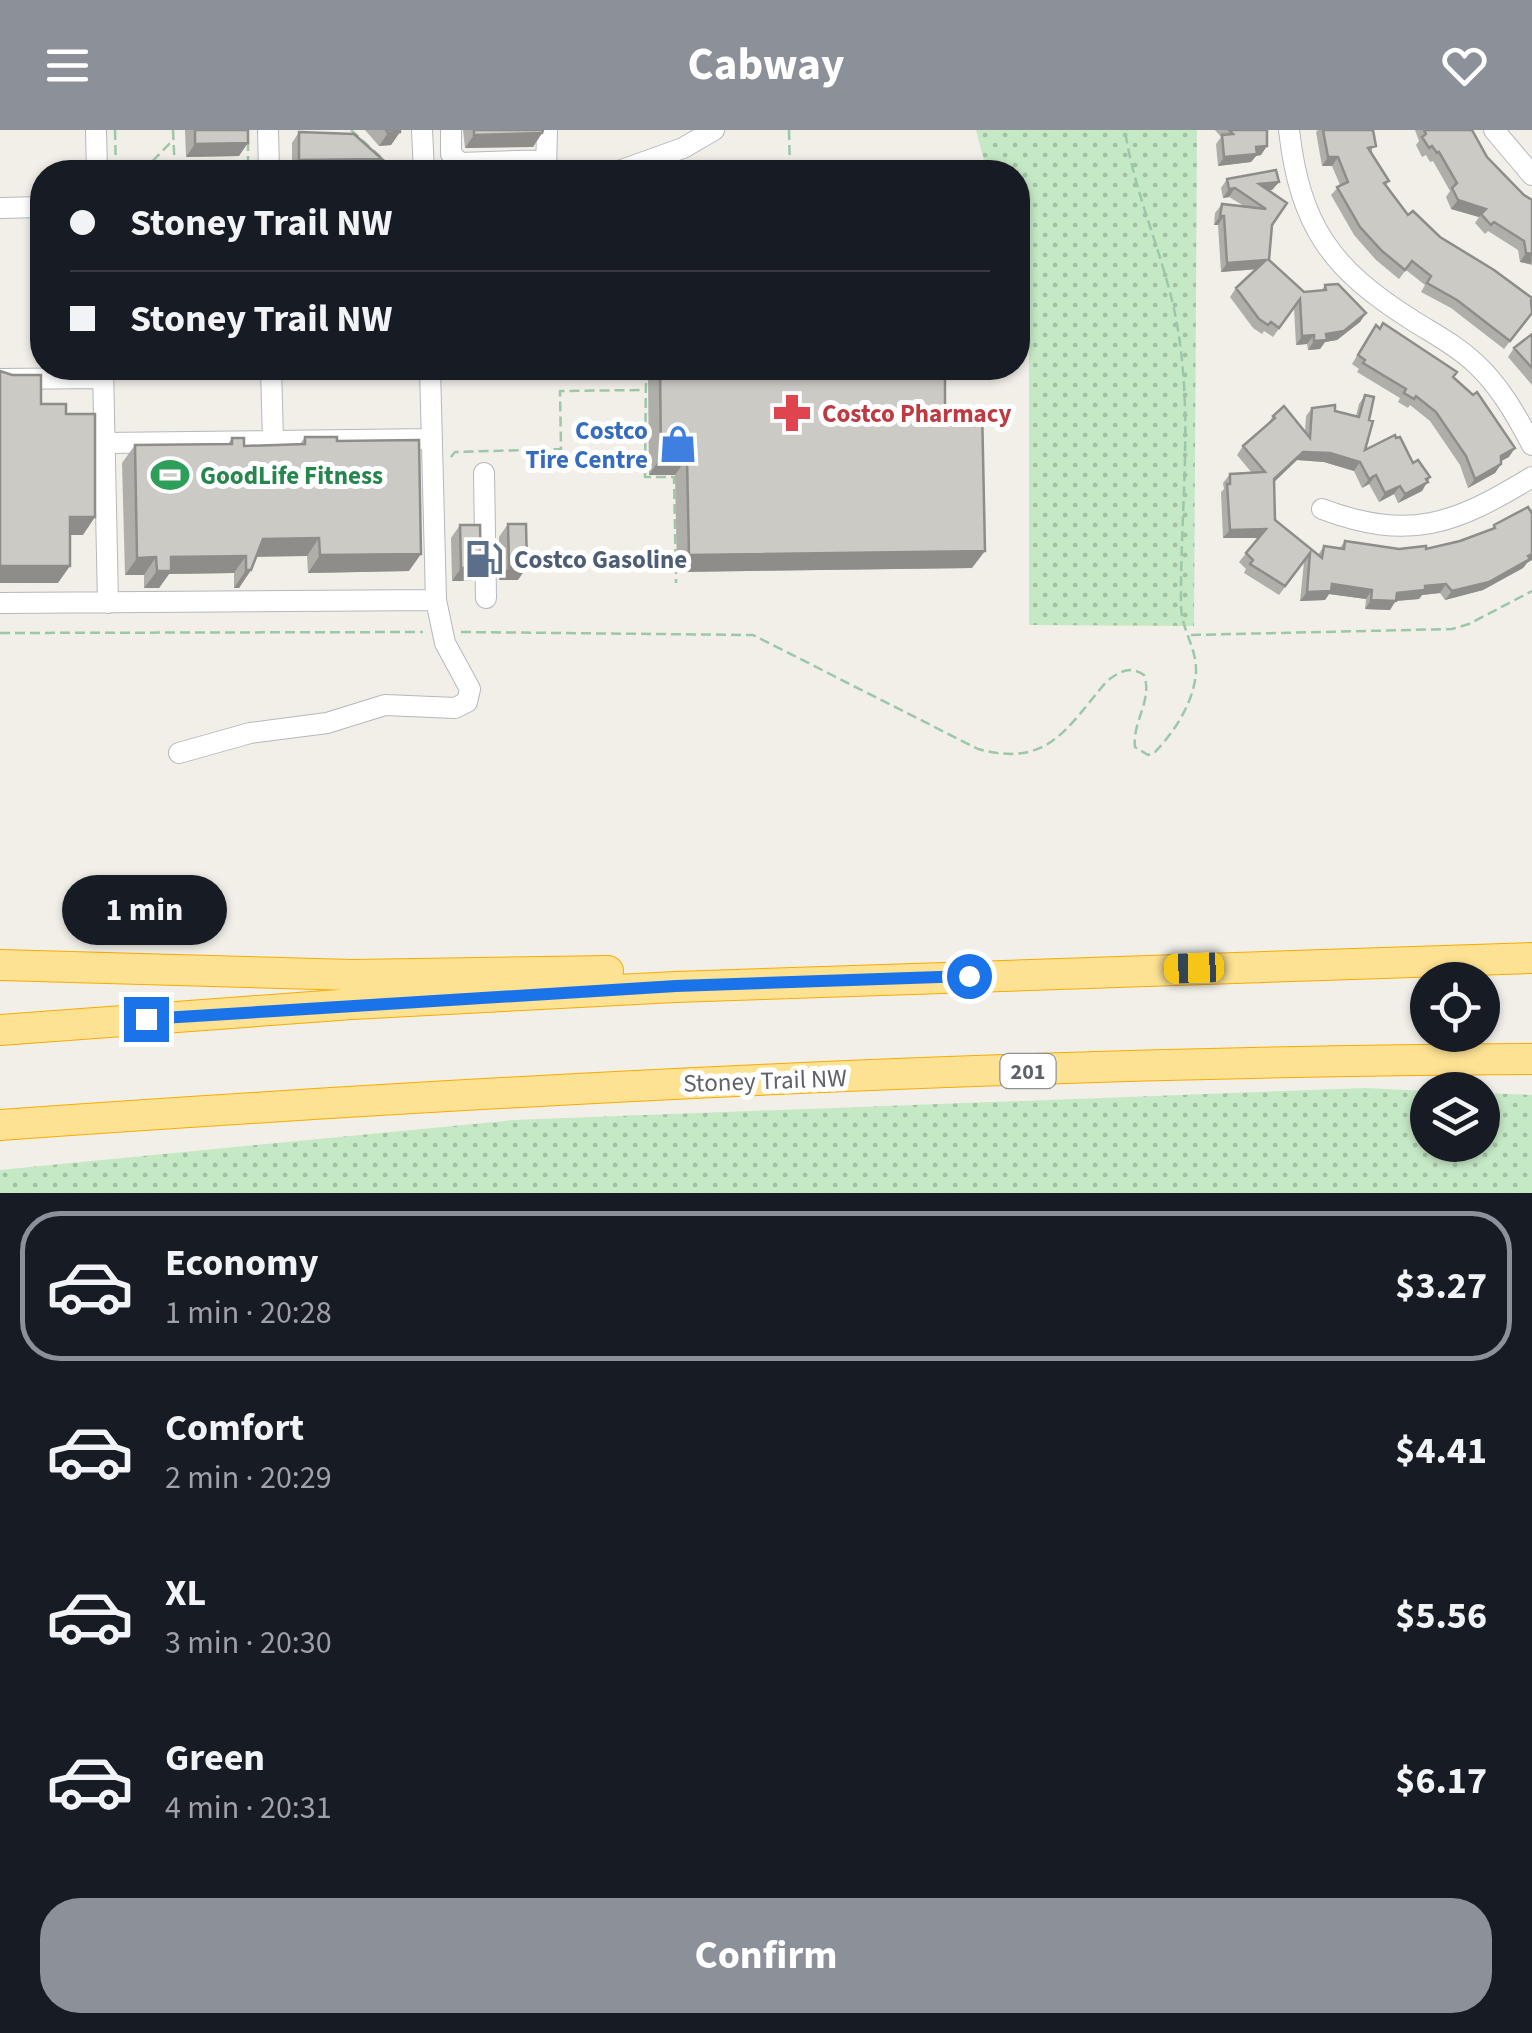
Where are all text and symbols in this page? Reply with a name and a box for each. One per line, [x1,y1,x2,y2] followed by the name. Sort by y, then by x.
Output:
[688,33,844,97] text: Cabway
[40,38,95,93] icon: menu
[1437,38,1492,93] icon: heart
[130,196,392,250] text: Stoney Trail NW
[130,292,392,346] text: Stoney Trail NW
[771,392,813,434] pharmacy icon: Costco Pharmacy
[822,396,1012,432] place label: Costco Pharmacy
[526,413,648,478] place label: Costco Tire Centre
[657,423,699,465] shop icon: Costco Tire Centre
[149,454,191,496] sports icon: GoodLife Fitness
[200,458,383,494] place label: GoodLife Fitness
[463,538,505,580] fuel station icon: Costco Gasoline
[514,542,687,578] place label: Costco Gasoline
[64,874,228,944] callout: 1 min
[106,887,183,933] text: 1 min
[1163,952,1225,984] car
[947,954,992,999] route start
[1410,962,1500,1162] map controls
[1410,962,1500,1052] button: locate
[124,997,169,1042] route end
[1000,1054,1056,1088] road number: 201
[683,1060,848,1102] street label: Stoney Trail NW
[1410,1072,1500,1162] button: layers
[165,1236,318,1290] text: Economy
[45,1241,135,1331] icon: car
[1395,1259,1487,1313] text: $3.27
[165,1290,332,1336] text: 1 min · 20:28
[165,1401,304,1455] text: Comfort
[45,1406,135,1496] icon: car
[1395,1424,1487,1478] text: $4.41
[165,1455,332,1501] text: 2 min · 20:29
[165,1566,206,1620] text: XL
[45,1571,135,1661] icon: car
[1395,1589,1487,1643] text: $5.56
[165,1620,332,1666] text: 3 min · 20:30
[165,1731,265,1785] text: Green
[45,1736,135,1826] icon: car
[1395,1754,1487,1808] text: $6.17
[165,1785,332,1831] text: 4 min · 20:31
[40,1898,1492,2013] button: Confirm

